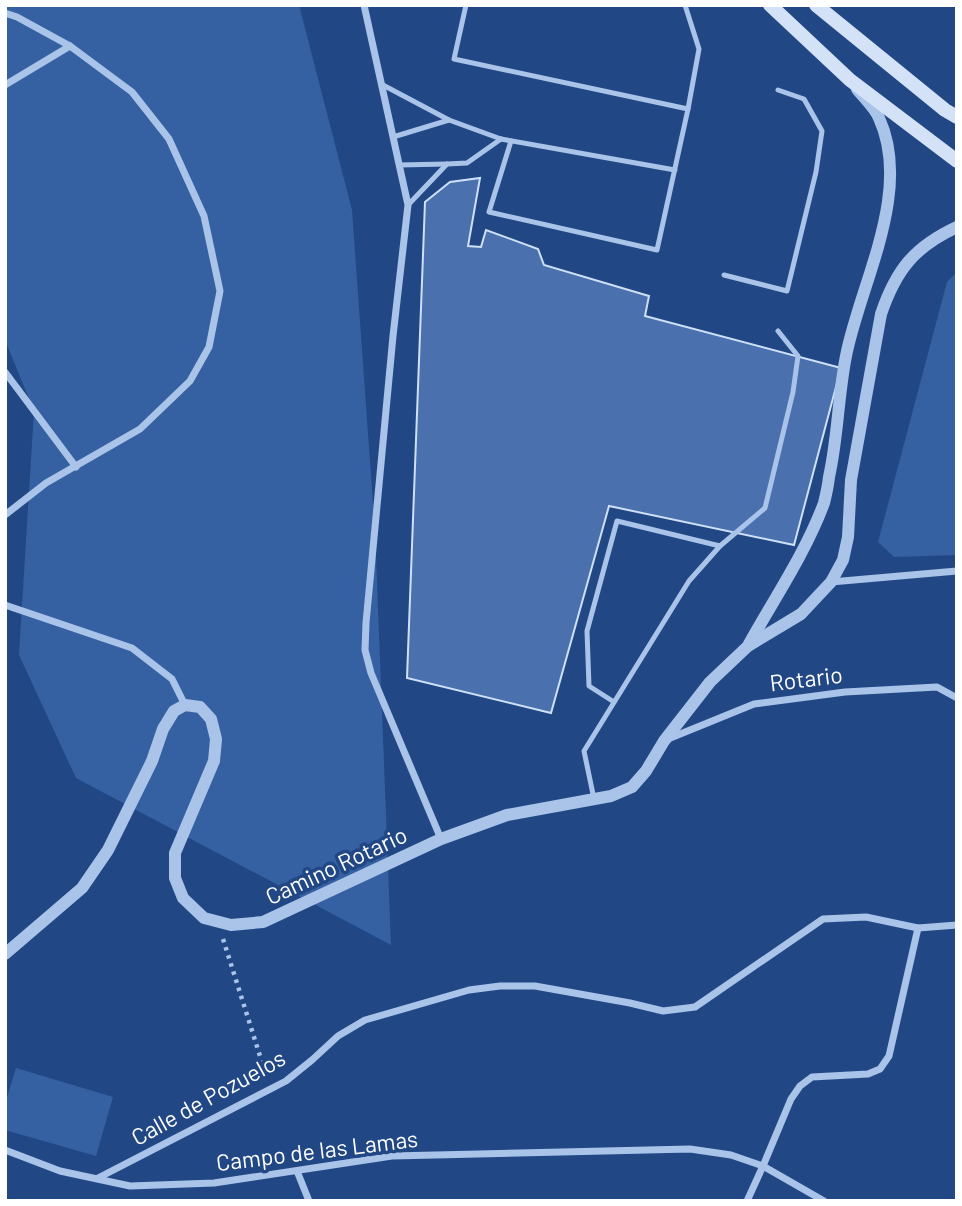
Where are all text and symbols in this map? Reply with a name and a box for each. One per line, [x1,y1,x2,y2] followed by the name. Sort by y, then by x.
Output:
[768,660,844,696] street label: Rotario
[261,820,411,910] street label: Camino Rotario
[126,1043,290,1151] street label: Calle de Pozuelos
[215,1124,419,1176] street label: Campo de las Lamas

